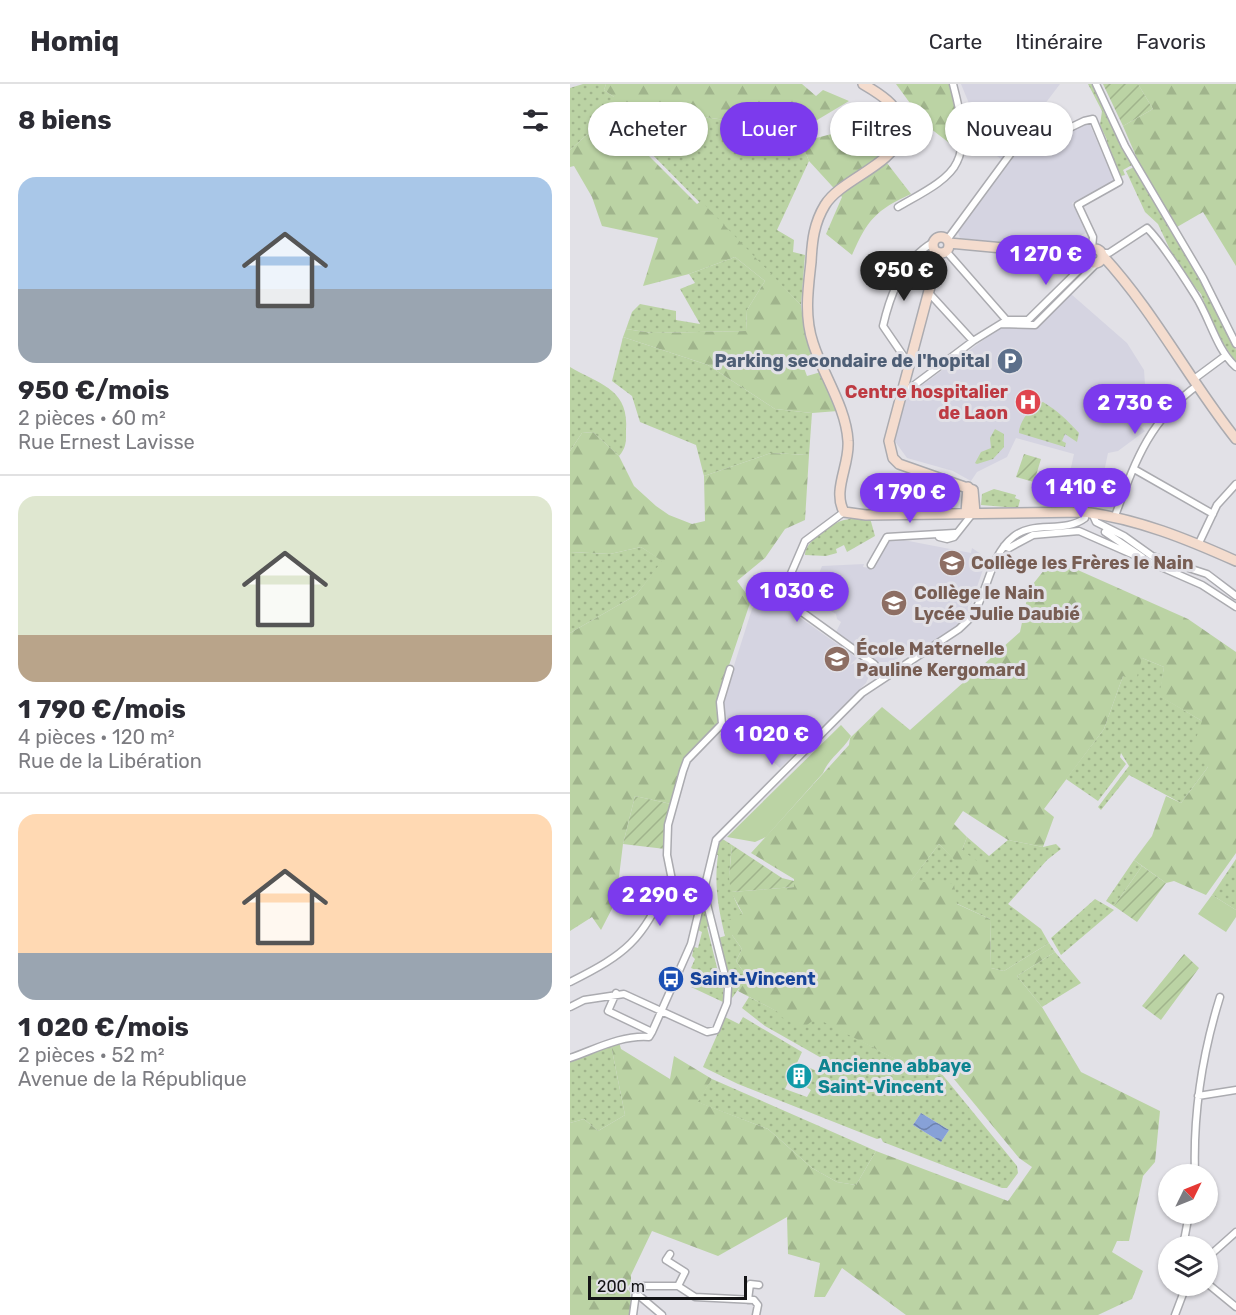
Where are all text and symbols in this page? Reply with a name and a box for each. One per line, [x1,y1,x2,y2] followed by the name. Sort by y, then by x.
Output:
[30,25,119,58] text: Homiq
[929,29,982,54] text: Carte
[1015,29,1103,54] text: Itinéraire
[1136,29,1206,54] text: Favoris
[588,102,708,156] chip: Acheter
[720,102,818,156] chip: Louer
[830,102,933,156] chip: Filtres
[945,102,1073,156] chip: Nouveau
[519,104,552,137] icon: filters
[18,105,112,136] text: 8 biens
[231,216,339,324] icon: home
[991,235,1101,286] pin: 1 270 €
[1010,242,1082,266] text: 1 270 €
[862,251,946,302] pin: 950 €
[874,258,934,282] text: 950 €
[995,346,1025,376] parking icon: Parking secondaire de l'hopital
[714,350,990,372] place label: Parking secondaire de l'hopital
[18,375,169,406] text: 950 €/mois
[845,381,1008,424] place label: Centre hospitalier de Laon
[1080,384,1190,435] pin: 2 730 €
[1013,387,1043,417] hospital icon: Centre hospitalier de Laon
[1097,391,1173,415] text: 2 730 €
[18,406,166,430] text: 2 pièces · 60 m²
[18,430,195,454] text: Rue Ernest Lavisse
[1026,468,1136,519] pin: 1 410 €
[855,473,965,524] pin: 1 790 €
[1046,475,1116,499] text: 1 410 €
[874,480,946,504] text: 1 790 €
[231,535,339,643] icon: home
[937,548,967,578] school or university icon: Collège les Frères le Nain
[971,552,1193,574] place label: Collège les Frères le Nain
[742,572,852,623] pin: 1 030 €
[760,579,834,603] text: 1 030 €
[914,582,1080,625] place label: Collège le Nain Lycée Julie Daubié
[879,588,909,618] school or university icon: Collège le Nain Lycée Julie Daubié
[856,638,1026,681] place label: École Maternelle Pauline Kergomard
[822,644,852,674] school or university icon: École Maternelle Pauline Kergomard
[18,694,186,725] text: 1 790 €/mois
[717,715,827,766] pin: 1 020 €
[735,722,809,746] text: 1 020 €
[18,725,175,749] text: 4 pièces · 120 m²
[18,749,202,773] text: Rue de la Libération
[231,853,339,961] icon: home
[605,876,715,927] pin: 2 290 €
[622,883,698,907] text: 2 290 €
[656,964,686,994] bus stop icon: Saint-Vincent
[690,968,816,990] place label: Saint-Vincent
[18,1012,189,1043] text: 1 020 €/mois
[18,1043,165,1067] text: 2 pièces · 52 m²
[818,1055,972,1098] place label: Ancienne abbaye Saint-Vincent
[784,1061,814,1091] building icon: Ancienne abbaye Saint-Vincent
[18,1067,247,1091] text: Avenue de la République
[1158,1164,1218,1224] north arrow
[1158,1164,1218,1296] map controls
[1158,1236,1218,1296] button: layers
[588,1273,747,1300] scale bar
[597,1277,645,1296] text: 200 m

